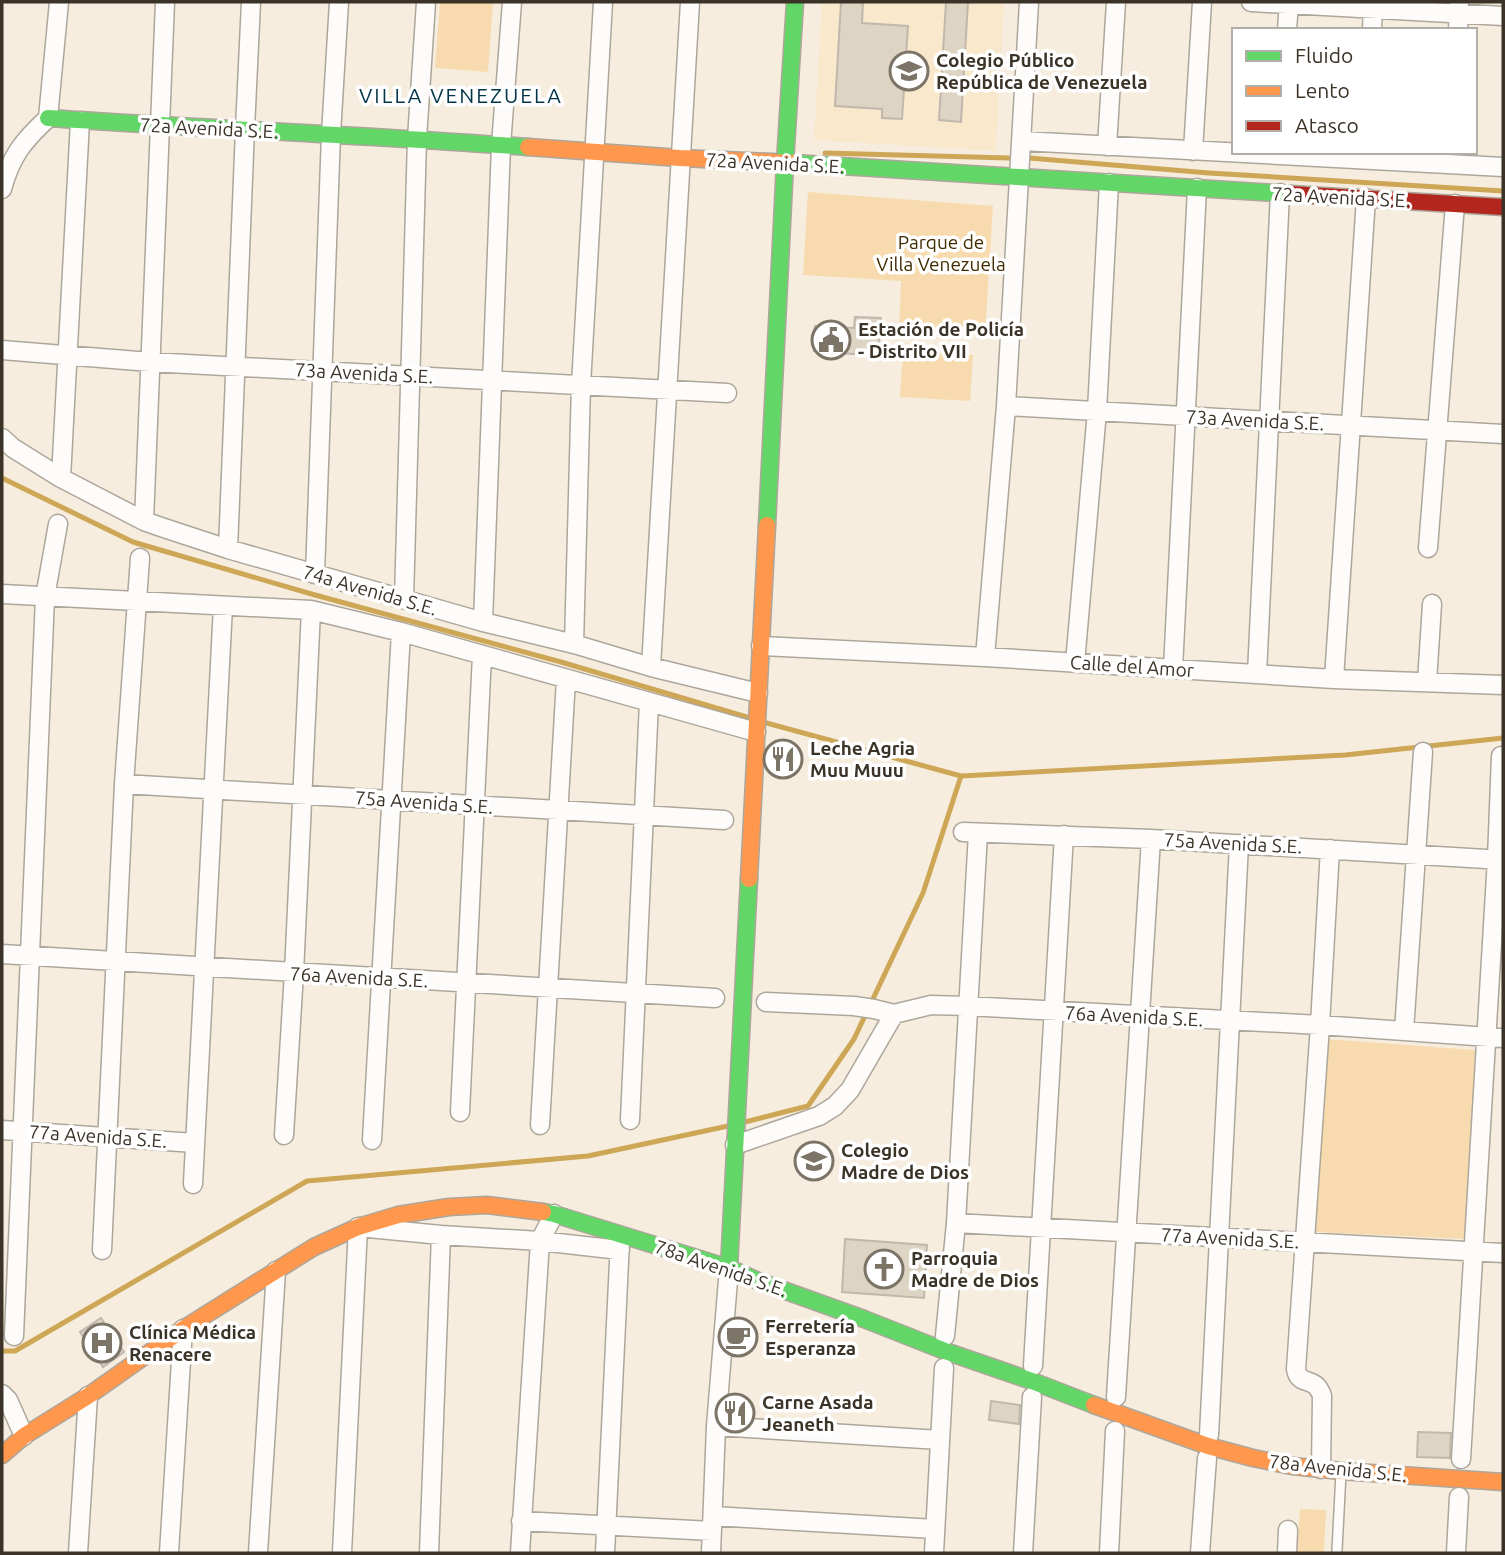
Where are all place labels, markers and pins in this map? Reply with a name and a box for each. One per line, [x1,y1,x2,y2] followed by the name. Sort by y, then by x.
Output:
[936,49,1148,93] place label: Colegio Público República de Venezuela
[888,50,930,92] school or university icon: Colegio Público República de Venezuela
[858,318,1024,362] place label: Estación de Policía - Distrito VII
[810,319,852,361] public building icon: Estación de Policía - Distrito VII
[810,737,915,781] place label: Leche Agria Muu Muuu
[762,738,804,780] restaurant icon: Leche Agria Muu Muuu
[841,1139,969,1183] place label: Colegio Madre de Dios
[793,1140,835,1182] school or university icon: Colegio Madre de Dios
[911,1247,1039,1291] place label: Parroquia Madre de Dios
[863,1248,905,1290] church icon: Parroquia Madre de Dios
[765,1315,856,1359] place label: Ferretería Esperanza
[717,1316,759,1358] cafe icon: Ferretería Esperanza
[129,1321,256,1365] place label: Clínica Médica Renacere
[81,1322,123,1364] hospital icon: Clínica Médica Renacere
[762,1391,874,1435] place label: Carne Asada Jeaneth
[714,1392,756,1434] restaurant icon: Carne Asada Jeaneth

